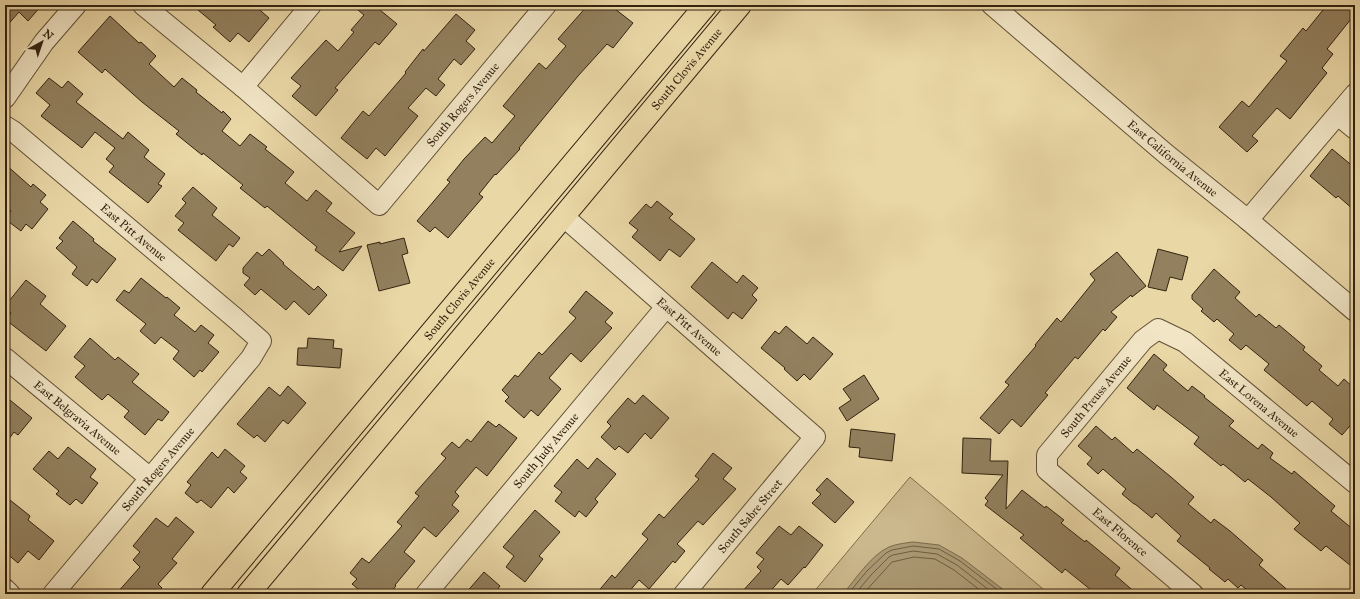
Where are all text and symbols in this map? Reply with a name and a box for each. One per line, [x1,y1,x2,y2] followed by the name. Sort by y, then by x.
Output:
[22,22,62,62] north arrow
[648,25,725,113] street label: South Clovis Avenue
[40,27,56,43] text: N
[423,60,502,150] street label: South Rogers Avenue
[1125,117,1221,200] street label: East California Avenue
[98,201,169,264] street label: East Pitt Avenue
[421,255,498,343] street label: South Clovis Avenue
[654,294,725,359] street label: East Pitt Avenue
[1058,352,1134,440] street label: South Preuss Avenue
[1216,366,1302,441] street label: East Lorena Avenue
[31,378,124,458] street label: East Belgravia Avenue
[510,410,582,491] street label: South Judy Avenue
[119,424,198,515] street label: South Rogers Avenue
[715,475,786,556] street label: South Sabre Street
[1089,505,1151,559] street label: East Florence

